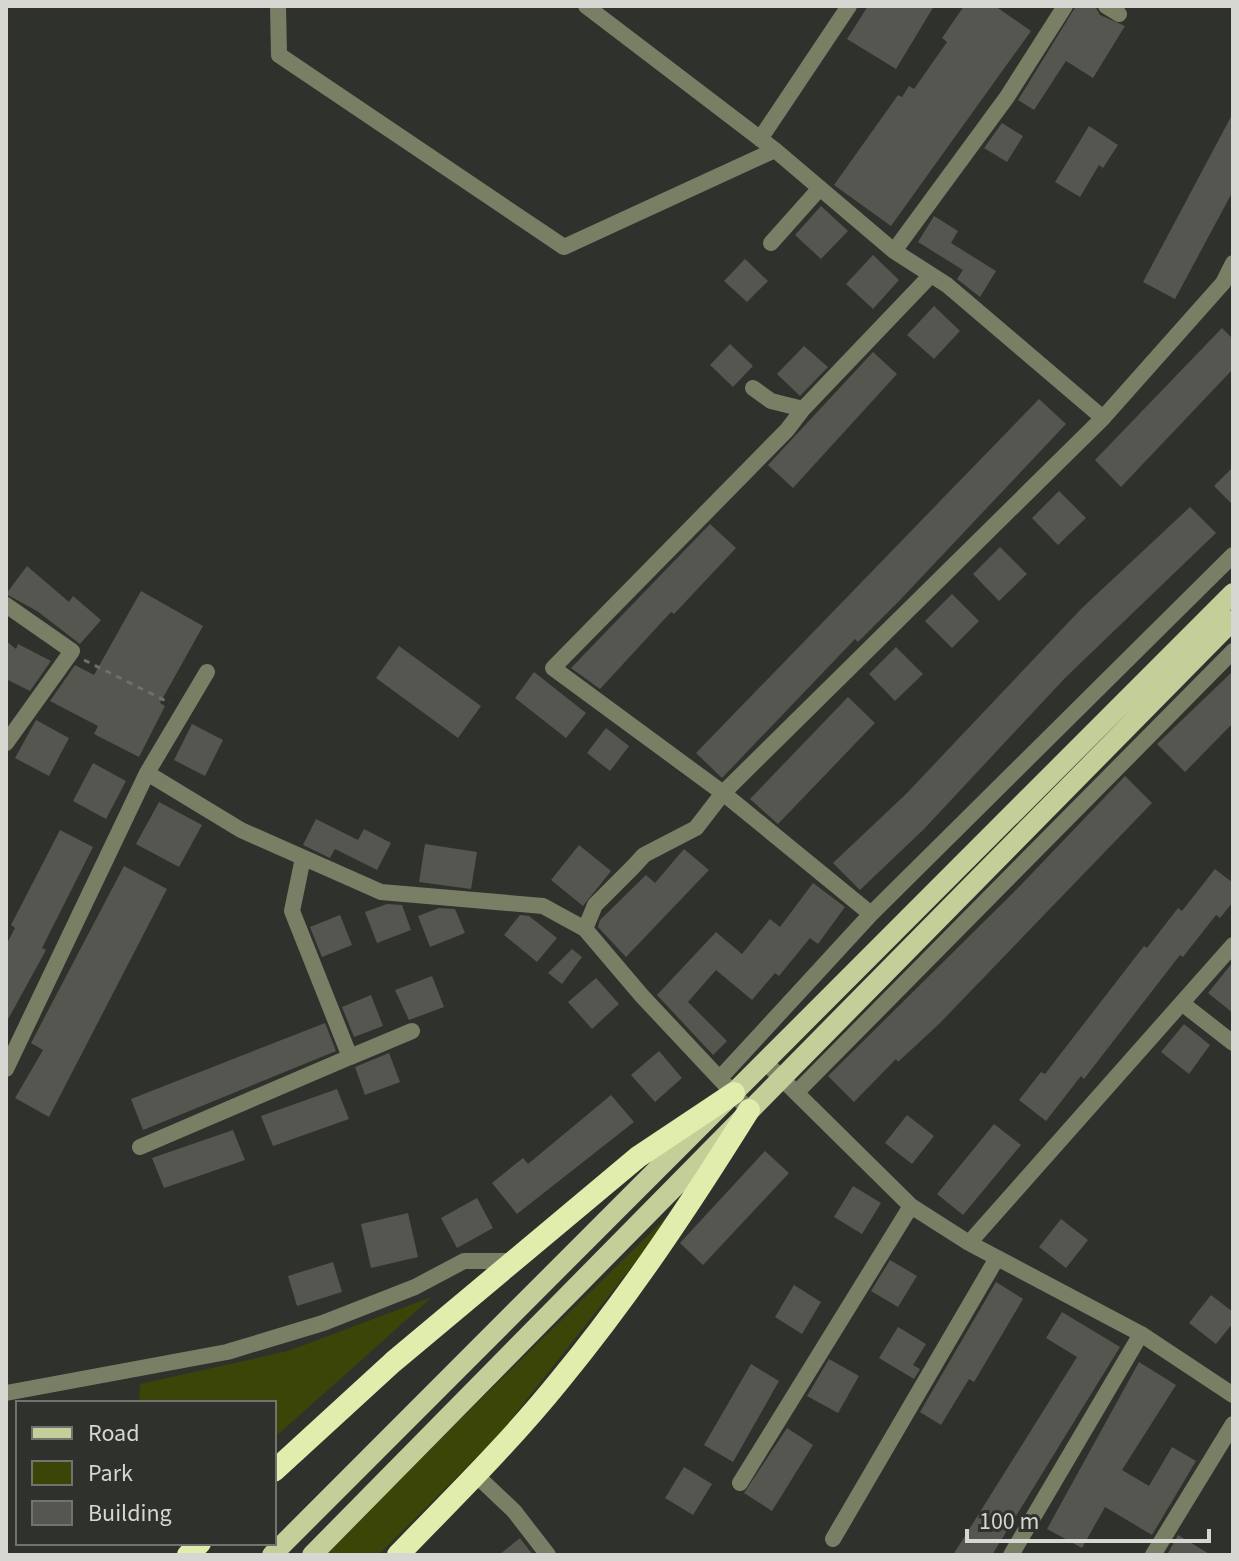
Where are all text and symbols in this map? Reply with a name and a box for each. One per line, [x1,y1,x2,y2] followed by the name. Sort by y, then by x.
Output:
[16,1401,276,1545] legend
[88,1416,140,1451] text: Road
[88,1456,133,1491] text: Park
[967,1493,1209,1543] scale bar
[88,1496,172,1531] text: Building
[979,1504,1039,1539] text: 100 m

